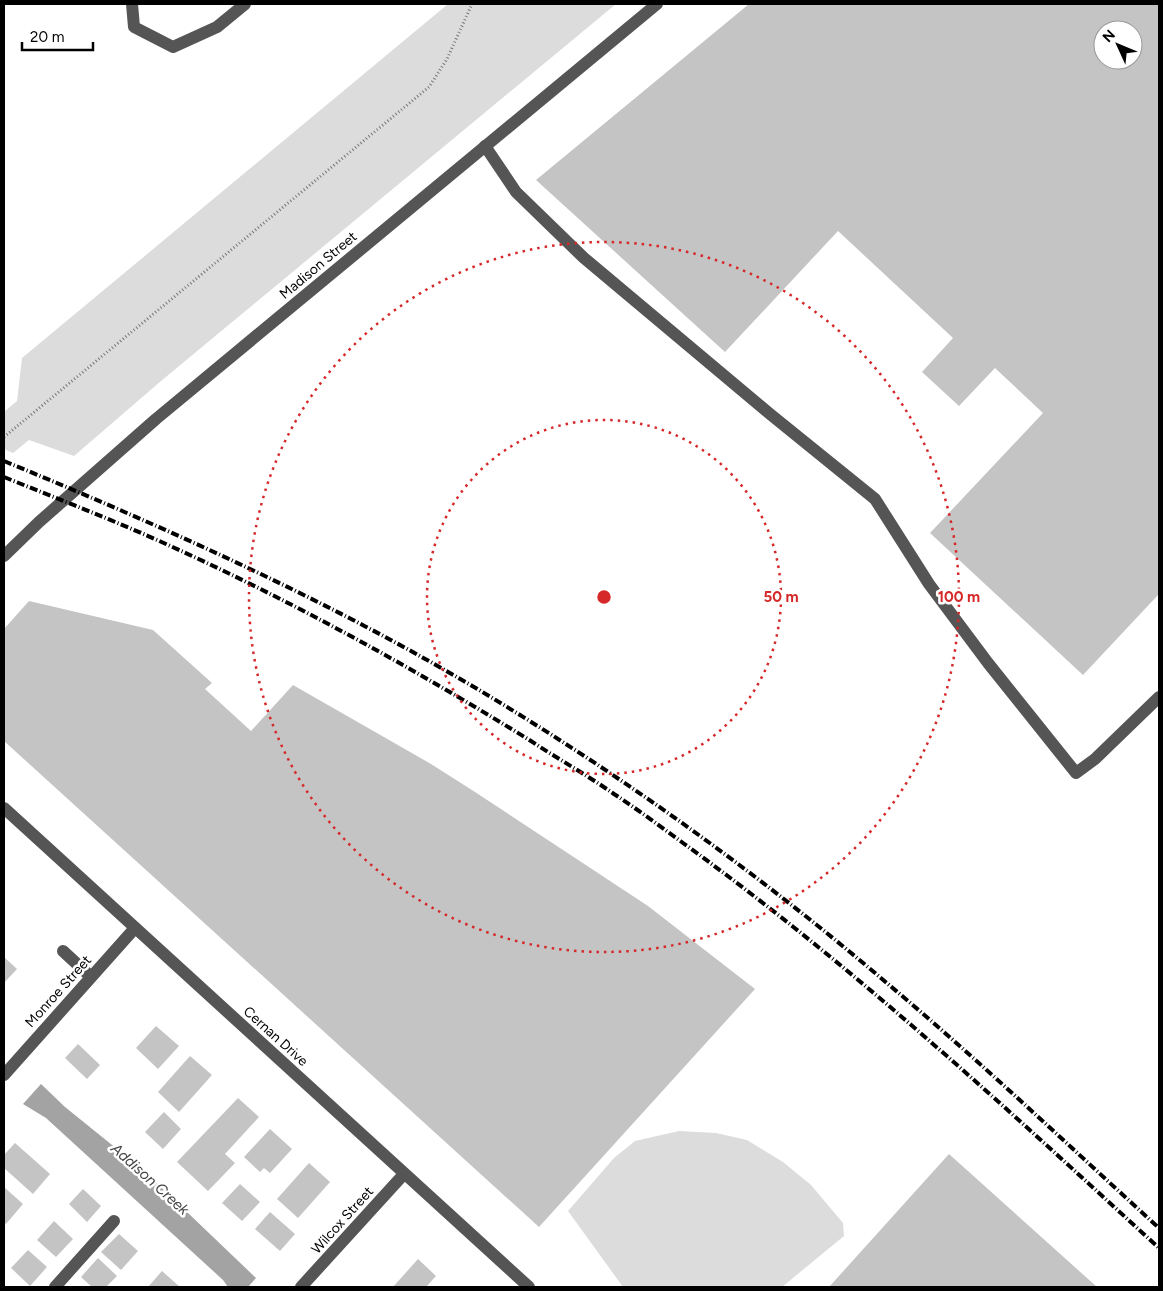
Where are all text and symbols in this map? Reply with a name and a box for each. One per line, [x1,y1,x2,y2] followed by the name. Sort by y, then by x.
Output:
[22,20,94,52] scale bar
[1093,20,1143,70] north arrow
[1099,27,1119,46] text: N
[30,28,64,46] text: 20 m
[276,228,360,303] street label: Madison Street
[595,588,613,606] centre of rings
[763,588,799,606] text: 50 m
[938,588,980,606] text: 100 m
[22,952,95,1031] street label: Monroe Street
[240,1003,312,1070] street label: Cernan Drive
[107,1139,193,1219] water label: Addison Creek
[308,1183,377,1257] street label: Wilcox Street

